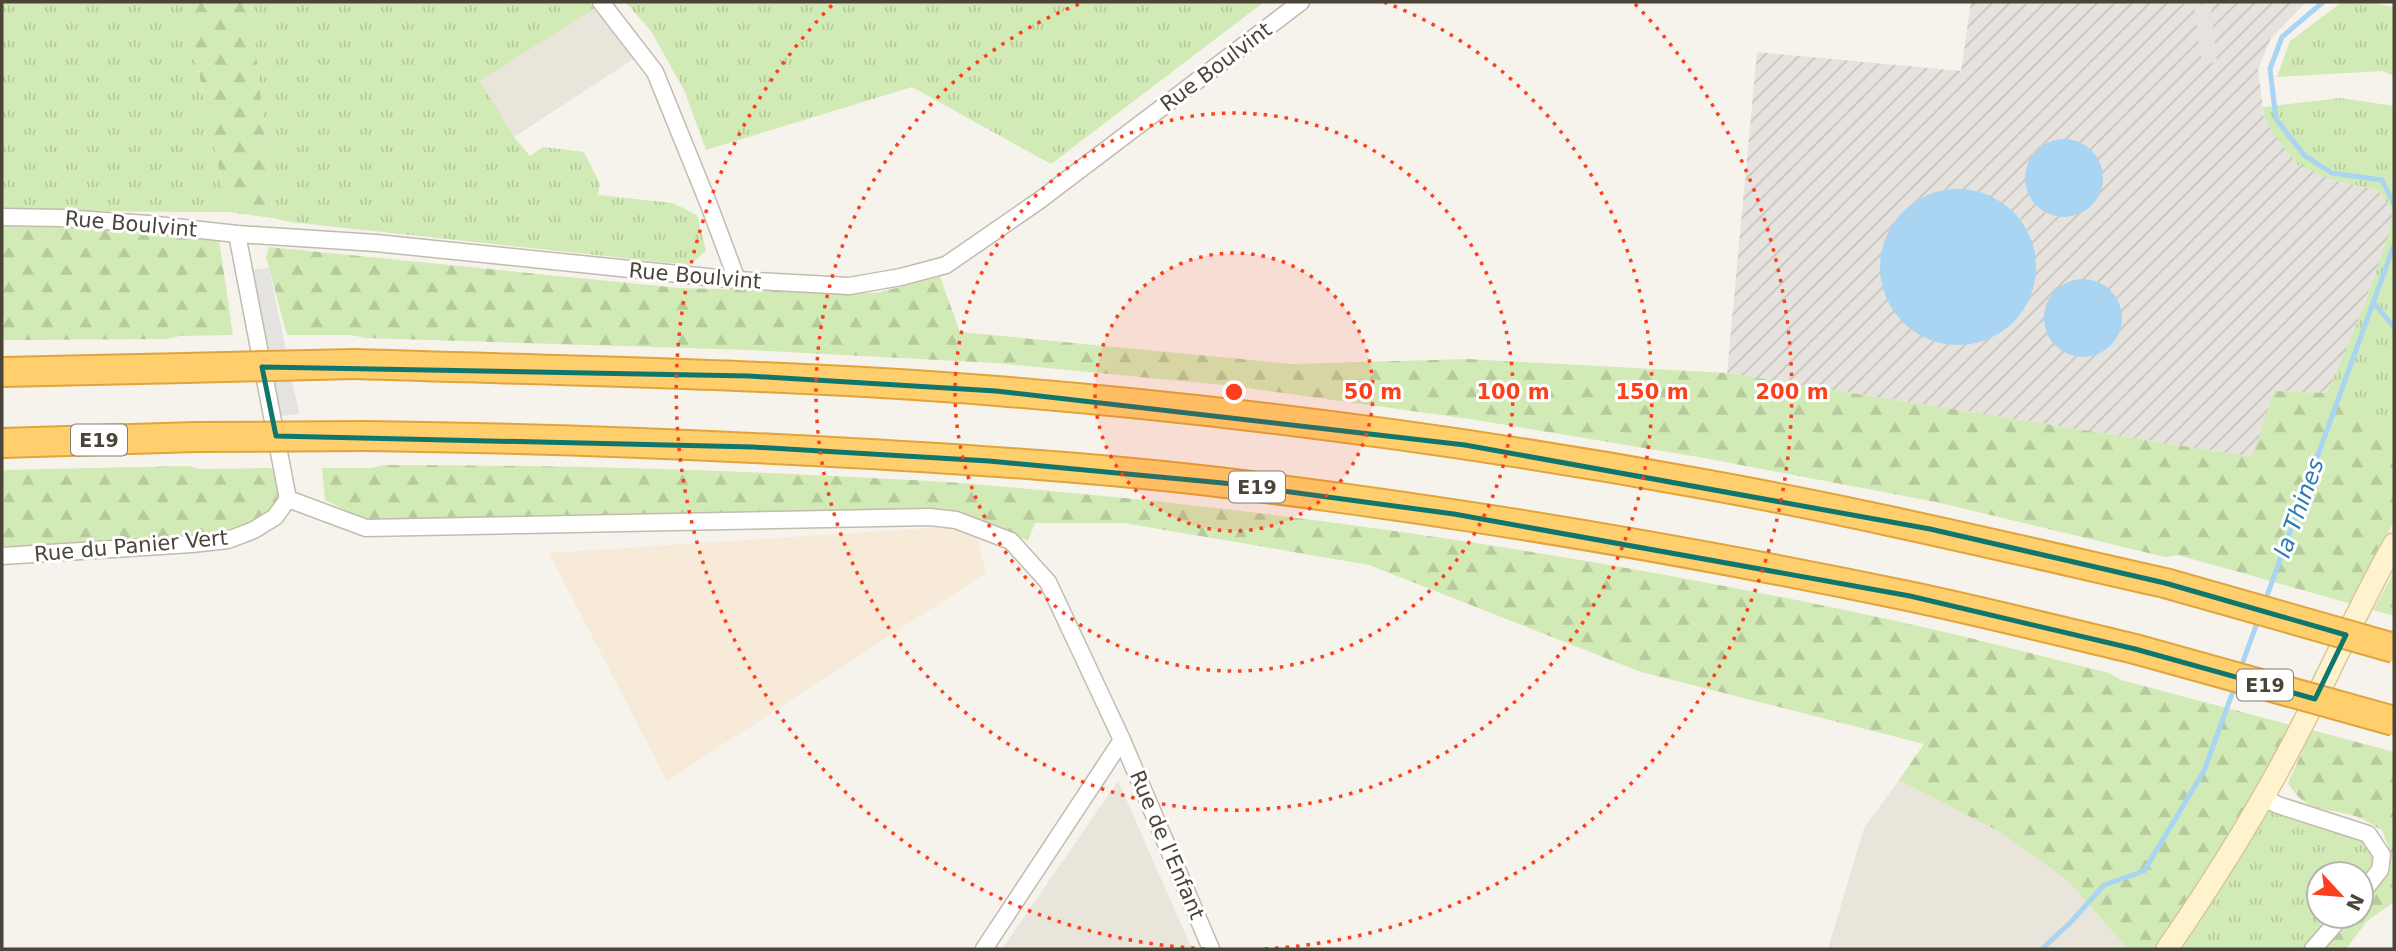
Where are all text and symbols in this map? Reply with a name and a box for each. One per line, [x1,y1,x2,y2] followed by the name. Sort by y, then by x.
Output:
[1156,17,1276,117] street label: Rue Boulvint
[64,206,198,242] street label: Rue Boulvint
[628,258,762,294] street label: Rue Boulvint
[1222,380,1246,404] centre of rings
[1344,380,1402,404] text: 50 m
[1476,380,1550,404] text: 100 m
[1615,380,1689,404] text: 150 m
[1755,380,1829,404] text: 200 m
[71,424,127,456] road number: E19
[2269,455,2329,561] water label: la Thines
[1229,472,1285,502] road number: E19
[33,526,229,566] street label: Rue du Panier Vert
[2237,670,2293,700] road number: E19
[1125,767,1209,923] street label: Rue de l'Enfant
[2305,860,2375,930] north arrow
[2342,890,2369,914] text: N

